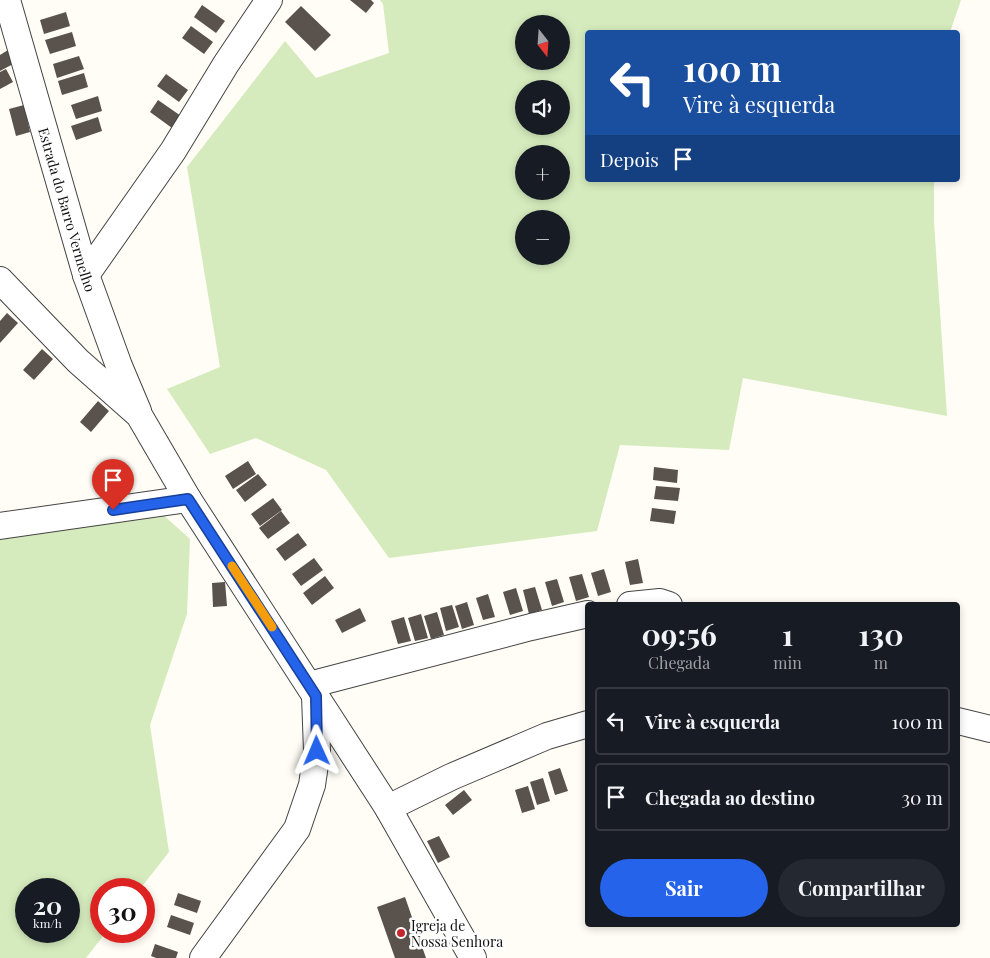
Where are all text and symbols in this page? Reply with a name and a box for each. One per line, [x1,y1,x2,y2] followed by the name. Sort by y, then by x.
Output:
[515,15,570,70] north arrow
[515,15,570,265] map controls
[683,44,781,91] text: 100 m
[600,50,665,115] icon: left
[515,80,570,135] button: sound
[683,89,835,119] text: Vire à esquerda
[35,125,101,294] street label: Estrada do Barro Vermelho
[515,145,570,200] button: +
[669,145,697,173] icon: arrive
[600,146,659,172] text: Depois
[515,210,570,265] button: −
[92,459,134,510] pin
[99,466,127,494] icon: arrive
[642,614,717,654] text: 09:56
[782,614,793,654] text: 1
[858,614,903,654] text: 130
[648,652,710,673] text: Chegada
[773,652,802,673] text: min
[874,652,888,673] text: m
[602,707,630,735] icon: left
[645,708,780,734] text: Vire à esquerda
[892,708,943,734] text: 100 m
[290,724,342,776] position arrow
[602,783,630,811] icon: arrive
[645,784,815,810] text: Chegada ao destino
[901,784,943,810] text: 30 m
[600,859,768,917] button: Sair
[778,859,945,917] button: Compartilhar
[90,878,155,943] speed limit sign: 30
[33,888,62,921] text: 20
[33,915,62,931] text: km/h
[411,916,503,951] place label: Igreja de Nossa Senhora
[395,927,407,939] marker: Igreja de Nossa Senhora

